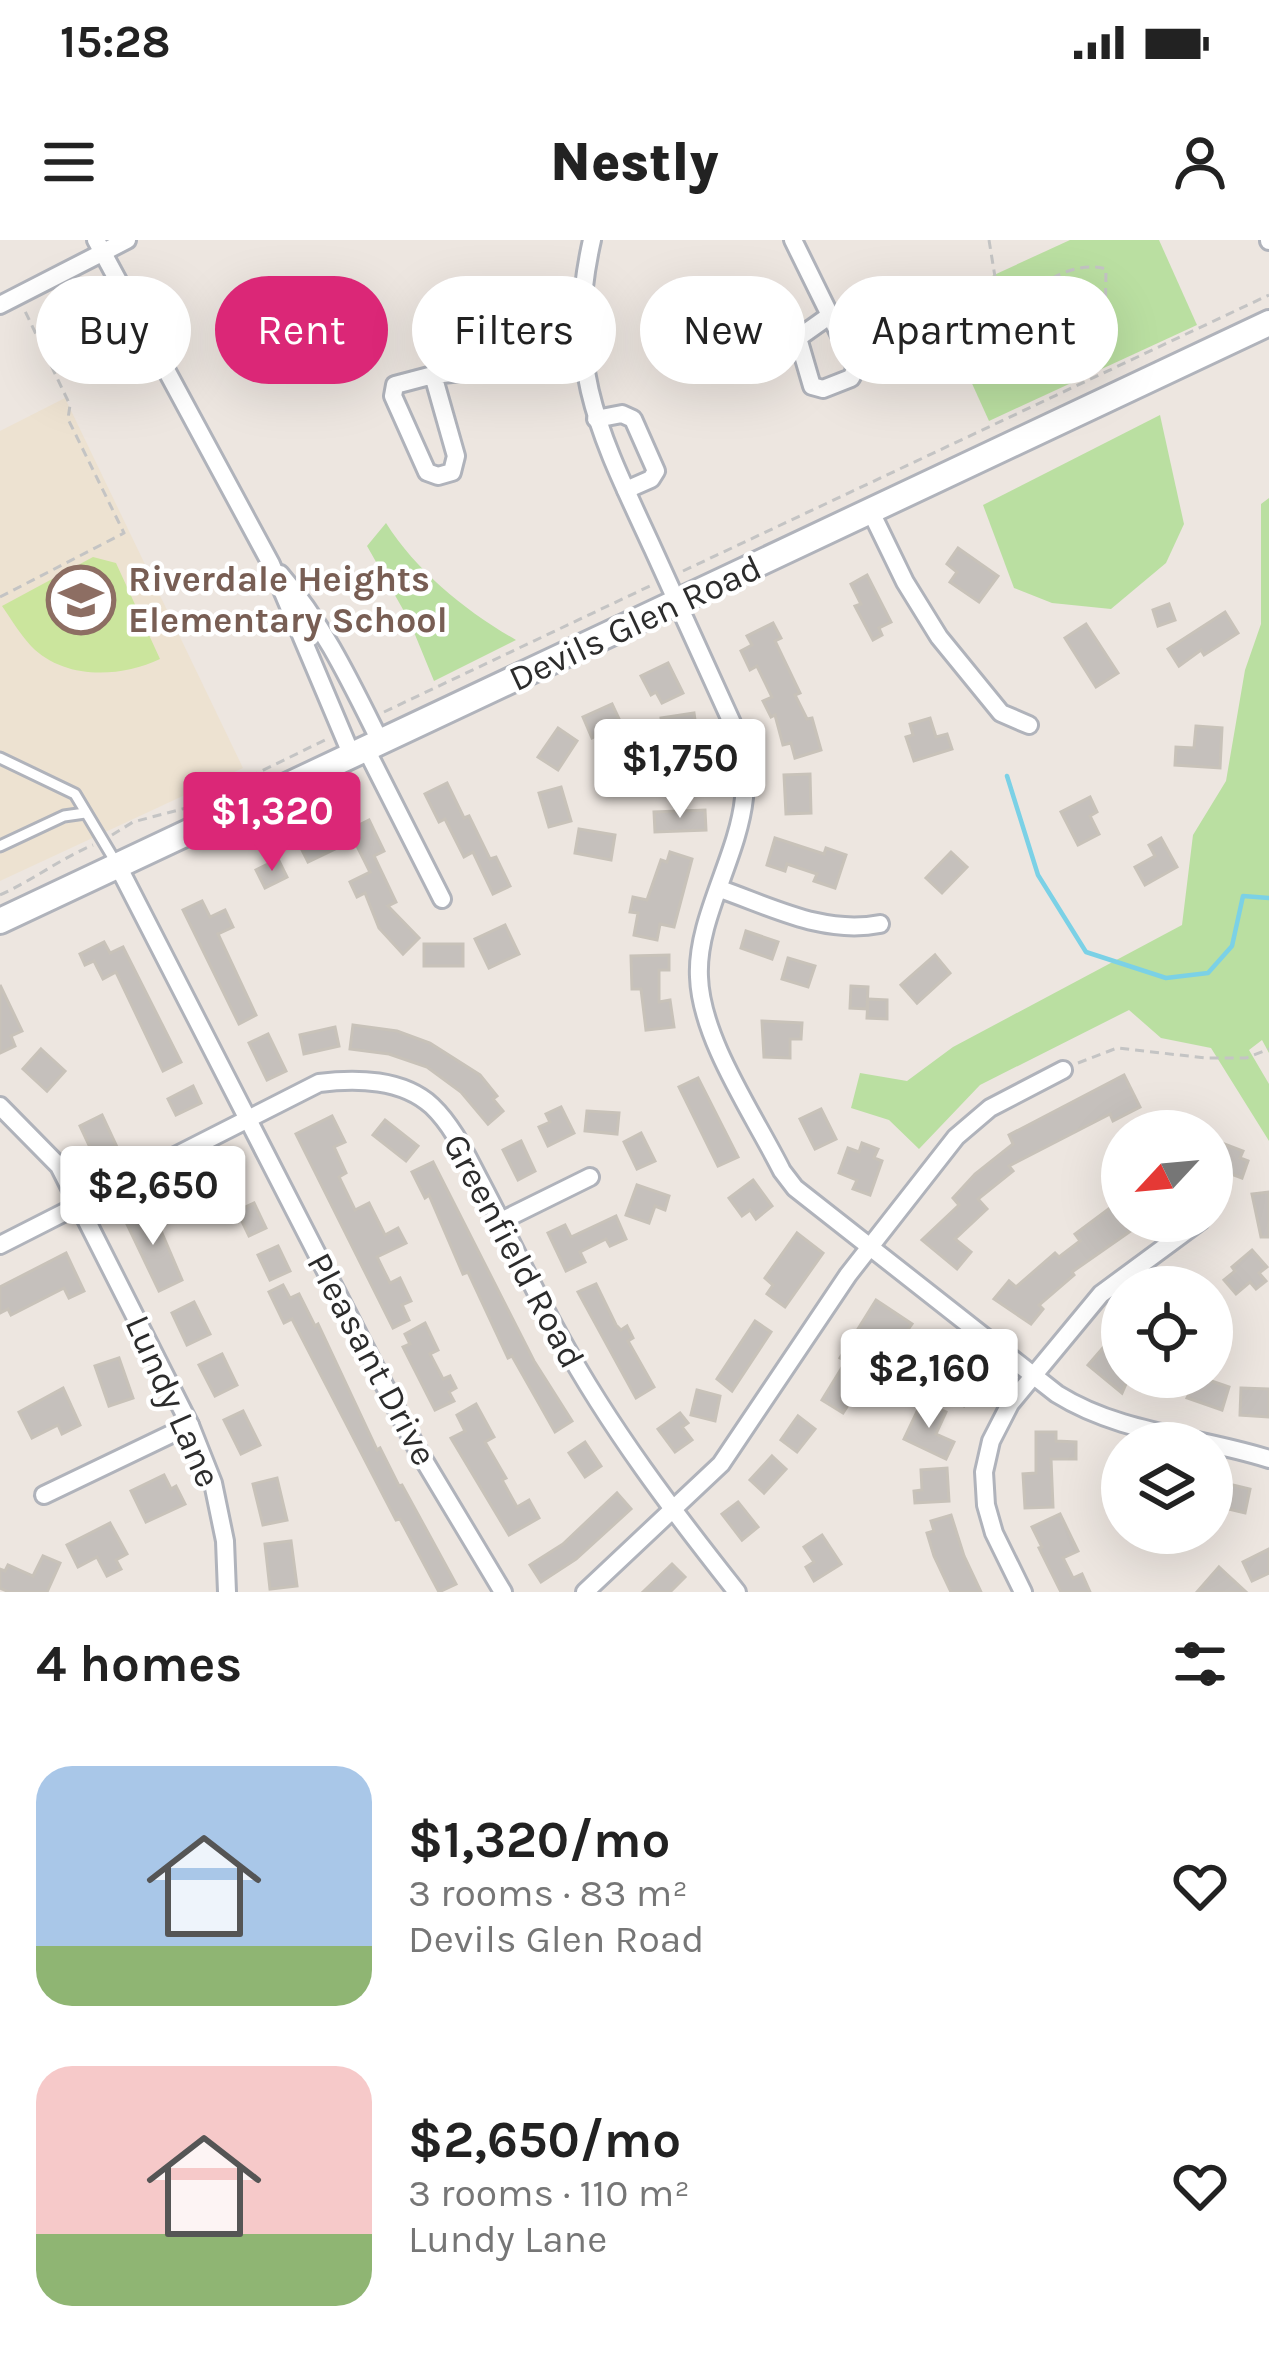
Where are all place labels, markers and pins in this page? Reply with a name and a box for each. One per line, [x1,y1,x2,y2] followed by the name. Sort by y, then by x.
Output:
[128,558,448,642] place label: Riverdale Heights Elementary School
[46,565,116,635] school or university icon: Riverdale Heights Elementary School
[582,719,778,821] pin: $1,750
[174,772,370,874] pin: $1,320
[55,1146,251,1248] pin: $2,650
[831,1329,1027,1431] pin: $2,160

